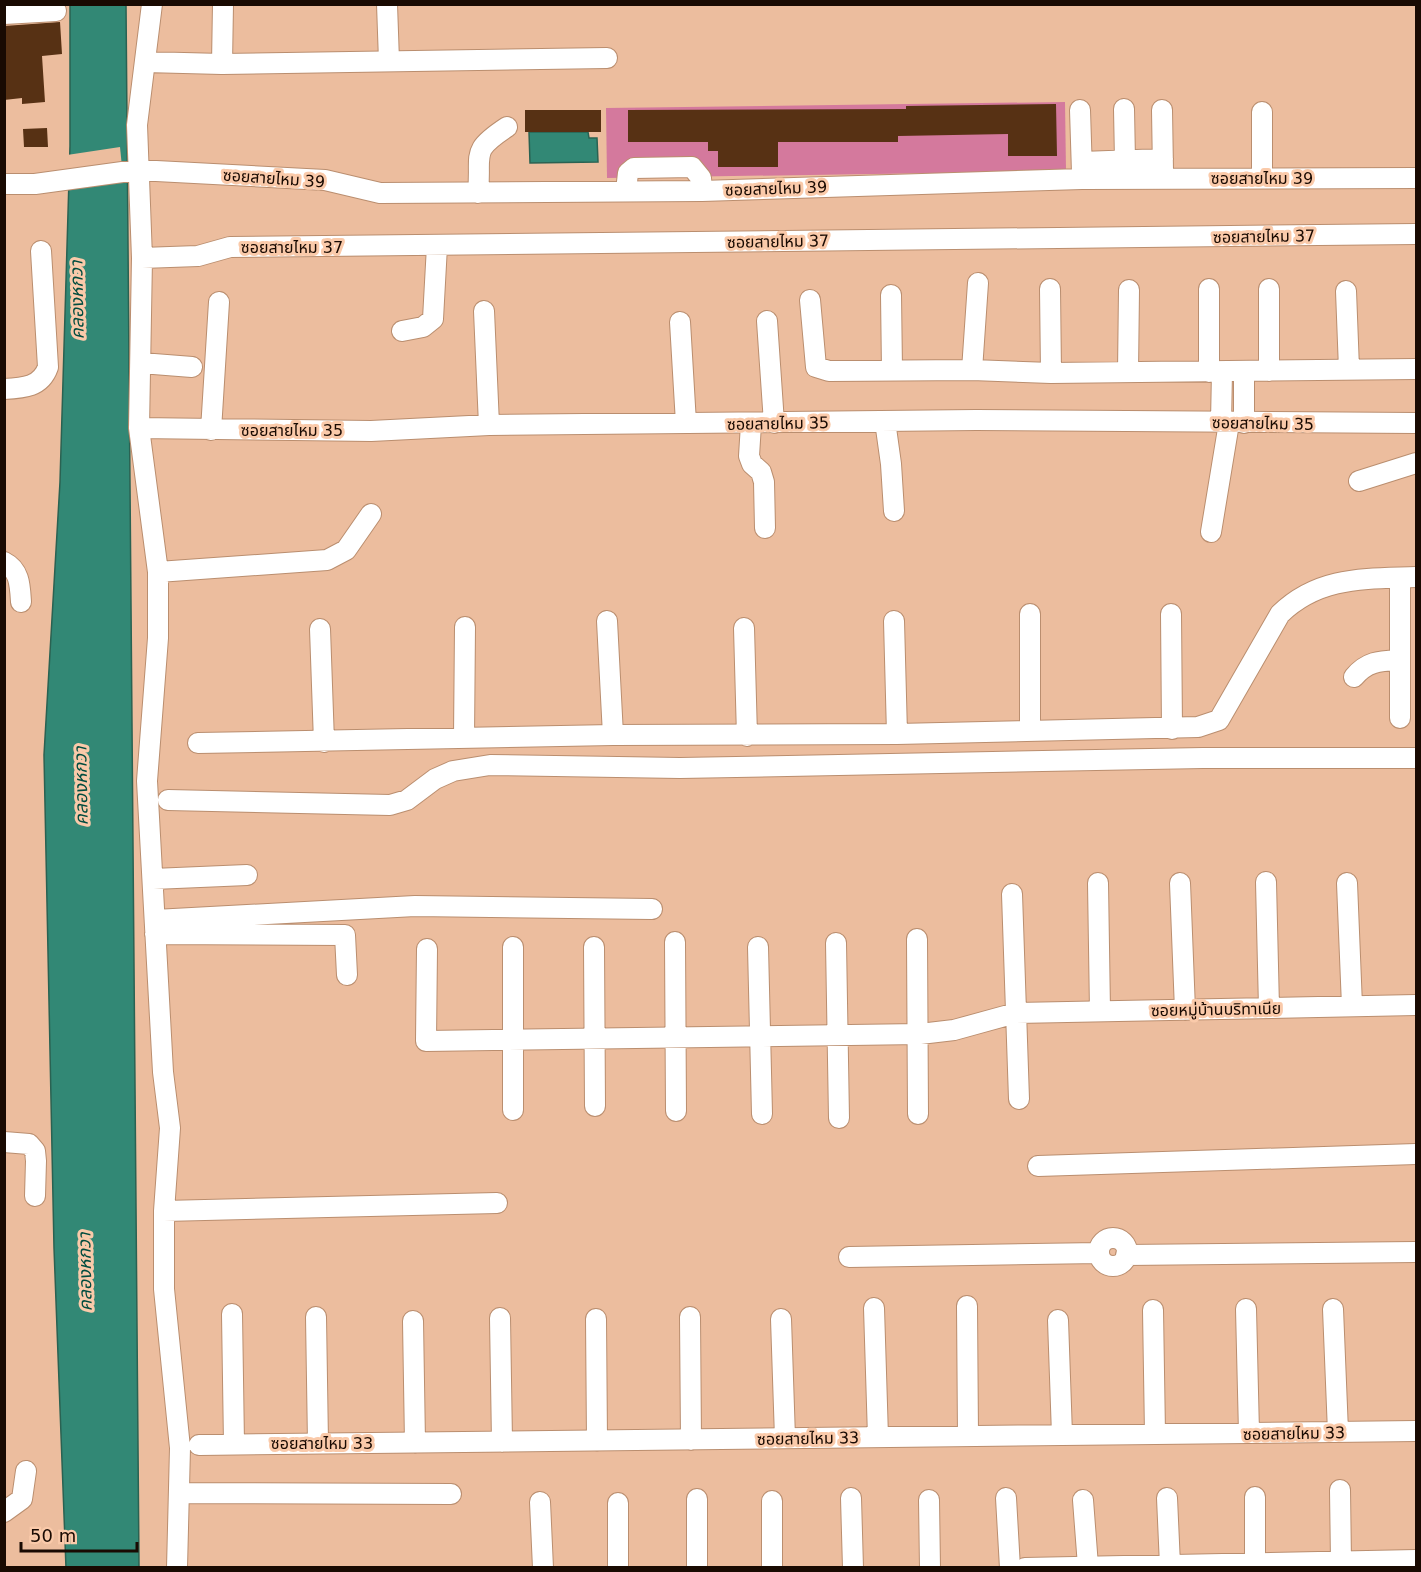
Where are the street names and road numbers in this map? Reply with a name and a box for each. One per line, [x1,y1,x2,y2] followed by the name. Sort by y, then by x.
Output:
[222,165,326,192] street label: ซอยสายไหม 39
[1211,169,1313,188] street label: ซอยสายไหม 39
[725,177,827,200] street label: ซอยสายไหม 39
[1213,226,1315,247] street label: ซอยสายไหม 37
[727,231,829,252] street label: ซอยสายไหม 37
[241,238,343,257] street label: ซอยสายไหม 37
[727,413,829,434] street label: ซอยสายไหม 35
[1212,413,1314,434] street label: ซอยสายไหม 35
[241,421,343,440] street label: ซอยสายไหม 35
[1151,999,1281,1020] street label: ซอยหมู่บ้านบริทาเนีย
[1243,1423,1345,1444] street label: ซอยสายไหม 33
[757,1428,859,1449] street label: ซอยสายไหม 33
[271,1434,373,1453] street label: ซอยสายไหม 33

